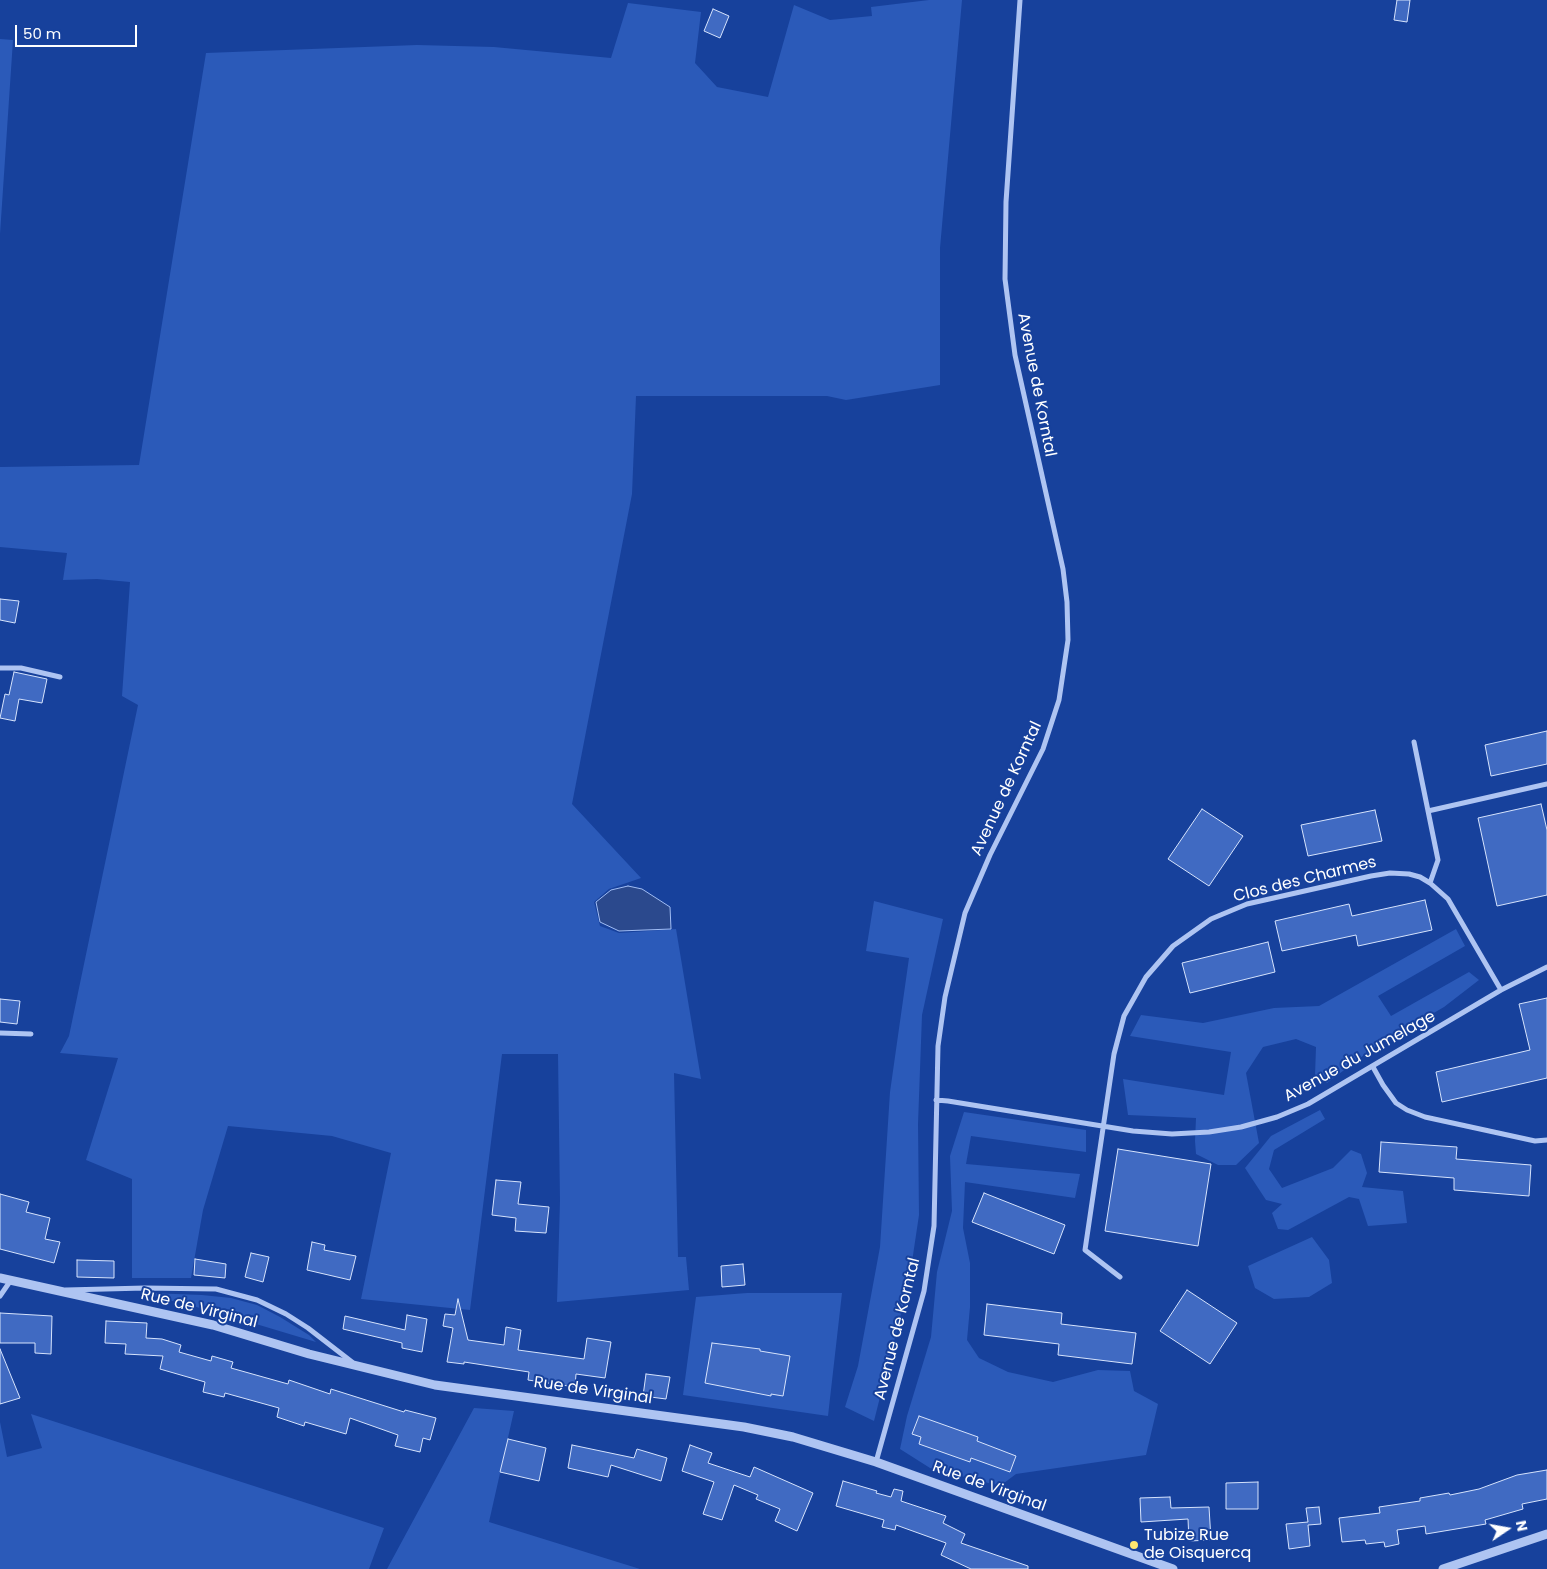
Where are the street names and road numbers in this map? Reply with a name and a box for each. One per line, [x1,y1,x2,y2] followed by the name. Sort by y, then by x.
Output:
[1013,312,1059,458] street label: Avenue de Korntal
[967,719,1047,859] street label: Avenue de Korntal
[1232,853,1378,907] street label: Clos des Charmes
[1281,1007,1439,1107] street label: Avenue du Jumelage
[871,1256,925,1402] street label: Avenue de Korntal
[139,1285,259,1333] street label: Rue de Virginal
[532,1373,654,1409] street label: Rue de Virginal
[930,1458,1048,1516] street label: Rue de Virginal

